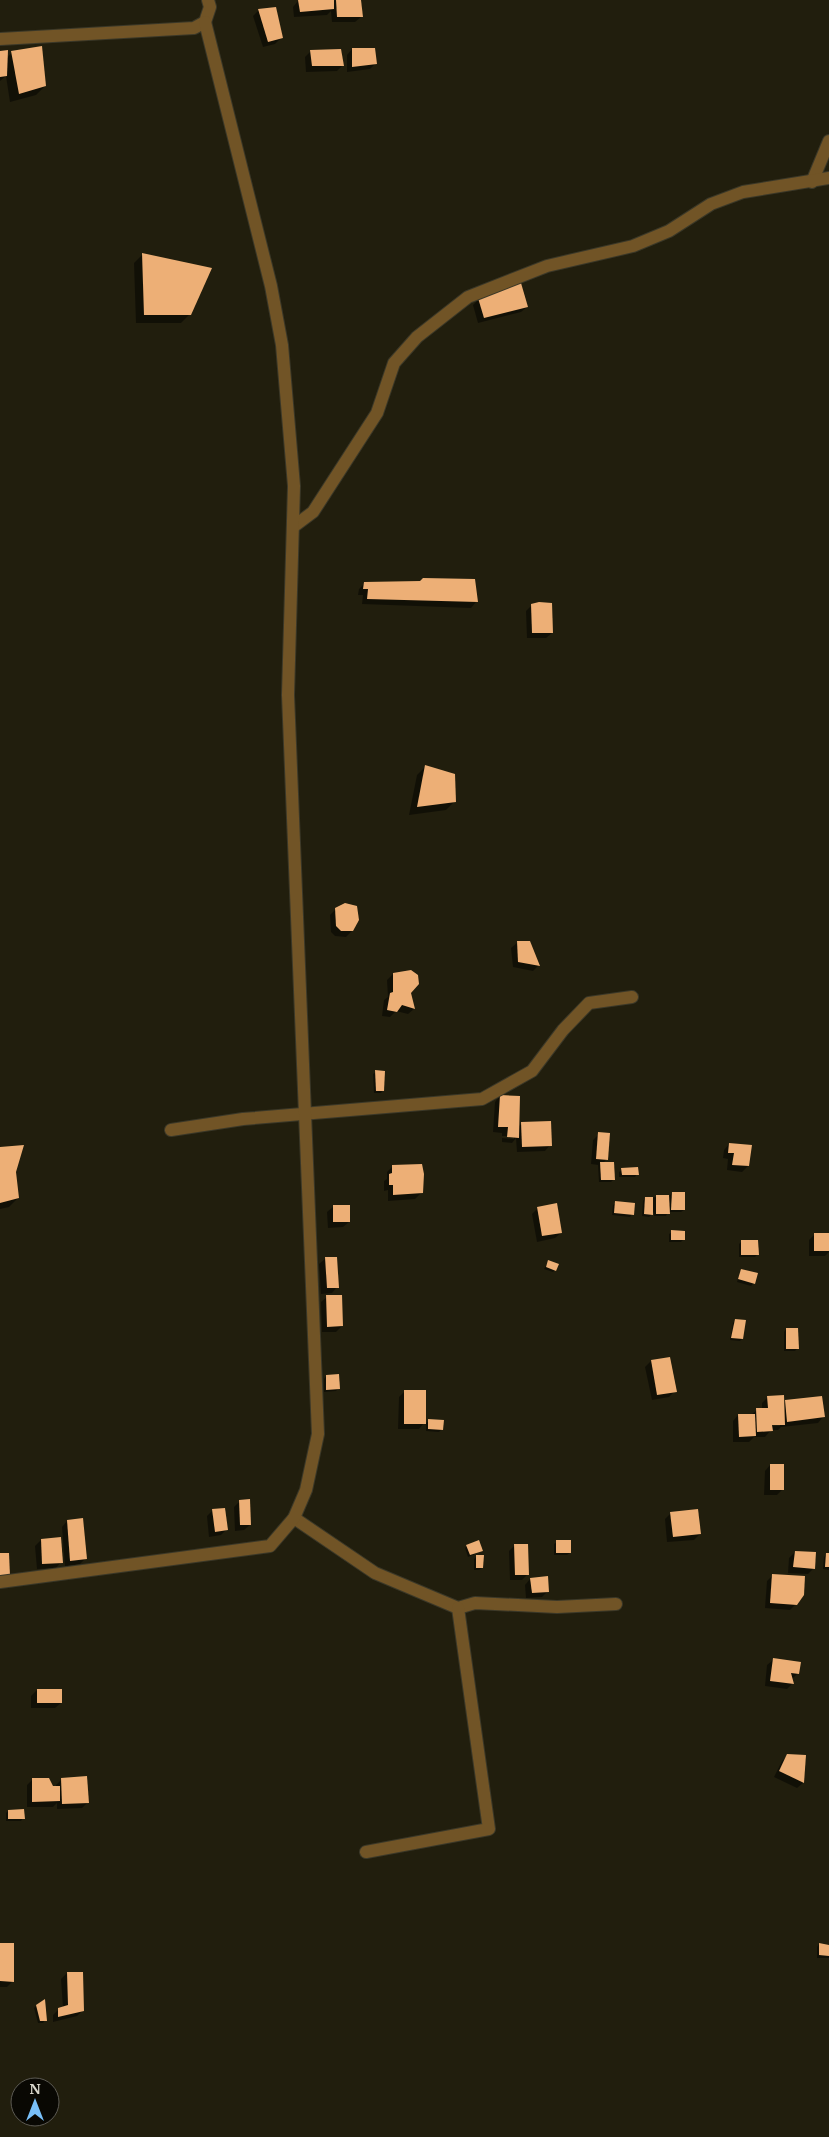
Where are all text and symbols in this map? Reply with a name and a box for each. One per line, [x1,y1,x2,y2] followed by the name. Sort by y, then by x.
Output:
[10,2077,60,2127] north arrow
[29,2080,41,2098] text: N

